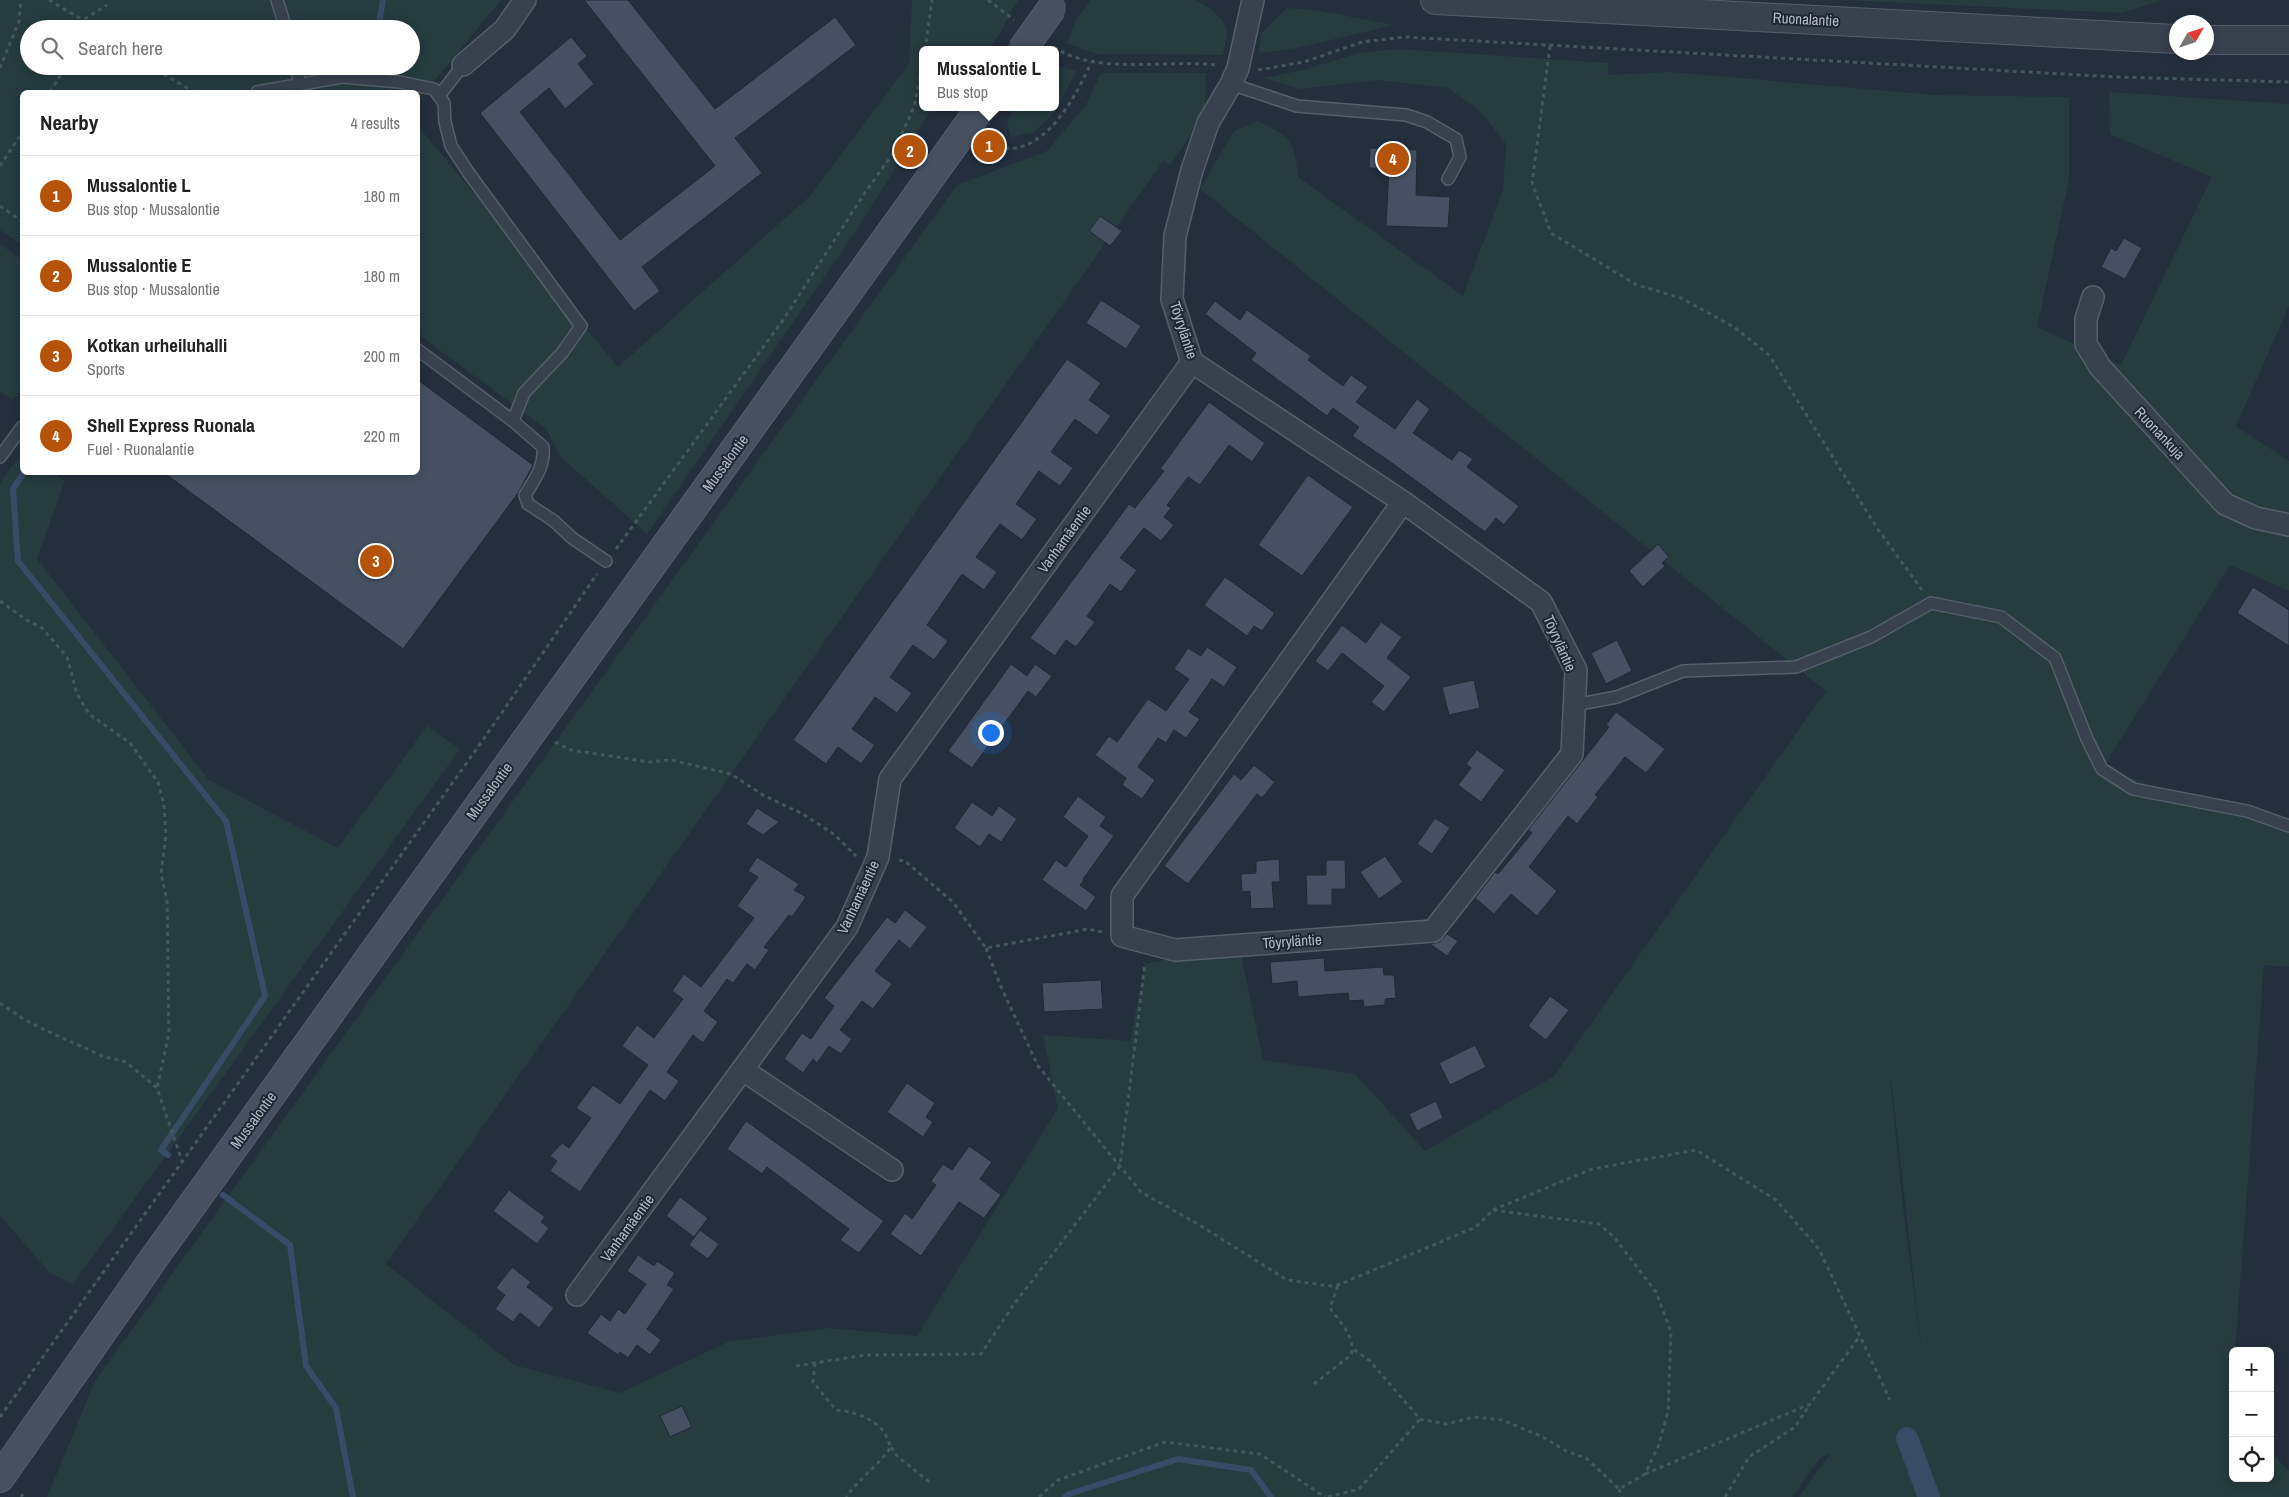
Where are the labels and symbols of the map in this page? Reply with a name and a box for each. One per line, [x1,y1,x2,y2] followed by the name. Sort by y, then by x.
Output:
[1772,7,1840,31] street label: Ruonalantie
[2169,15,2214,60] north arrow
[973,127,1005,165] pin: 1
[894,132,926,170] pin: 2
[1377,140,1409,178] pin: 4
[1165,298,1203,362] street label: Töyryläntie
[2130,402,2190,464] street label: Ruonankuja
[697,430,753,496] street label: Mussalontie
[1032,501,1096,577] street label: Vanhamäentie
[360,542,392,580] pin: 3
[1538,612,1582,675] street label: Töyryläntie
[978,720,1004,746] your location
[461,758,517,824] street label: Mussalontie
[832,857,884,937] street label: Vanhamäentie
[1262,928,1323,954] street label: Töyryläntie
[225,1087,281,1153] street label: Mussalontie
[595,1190,659,1266] street label: Vanhamäentie

